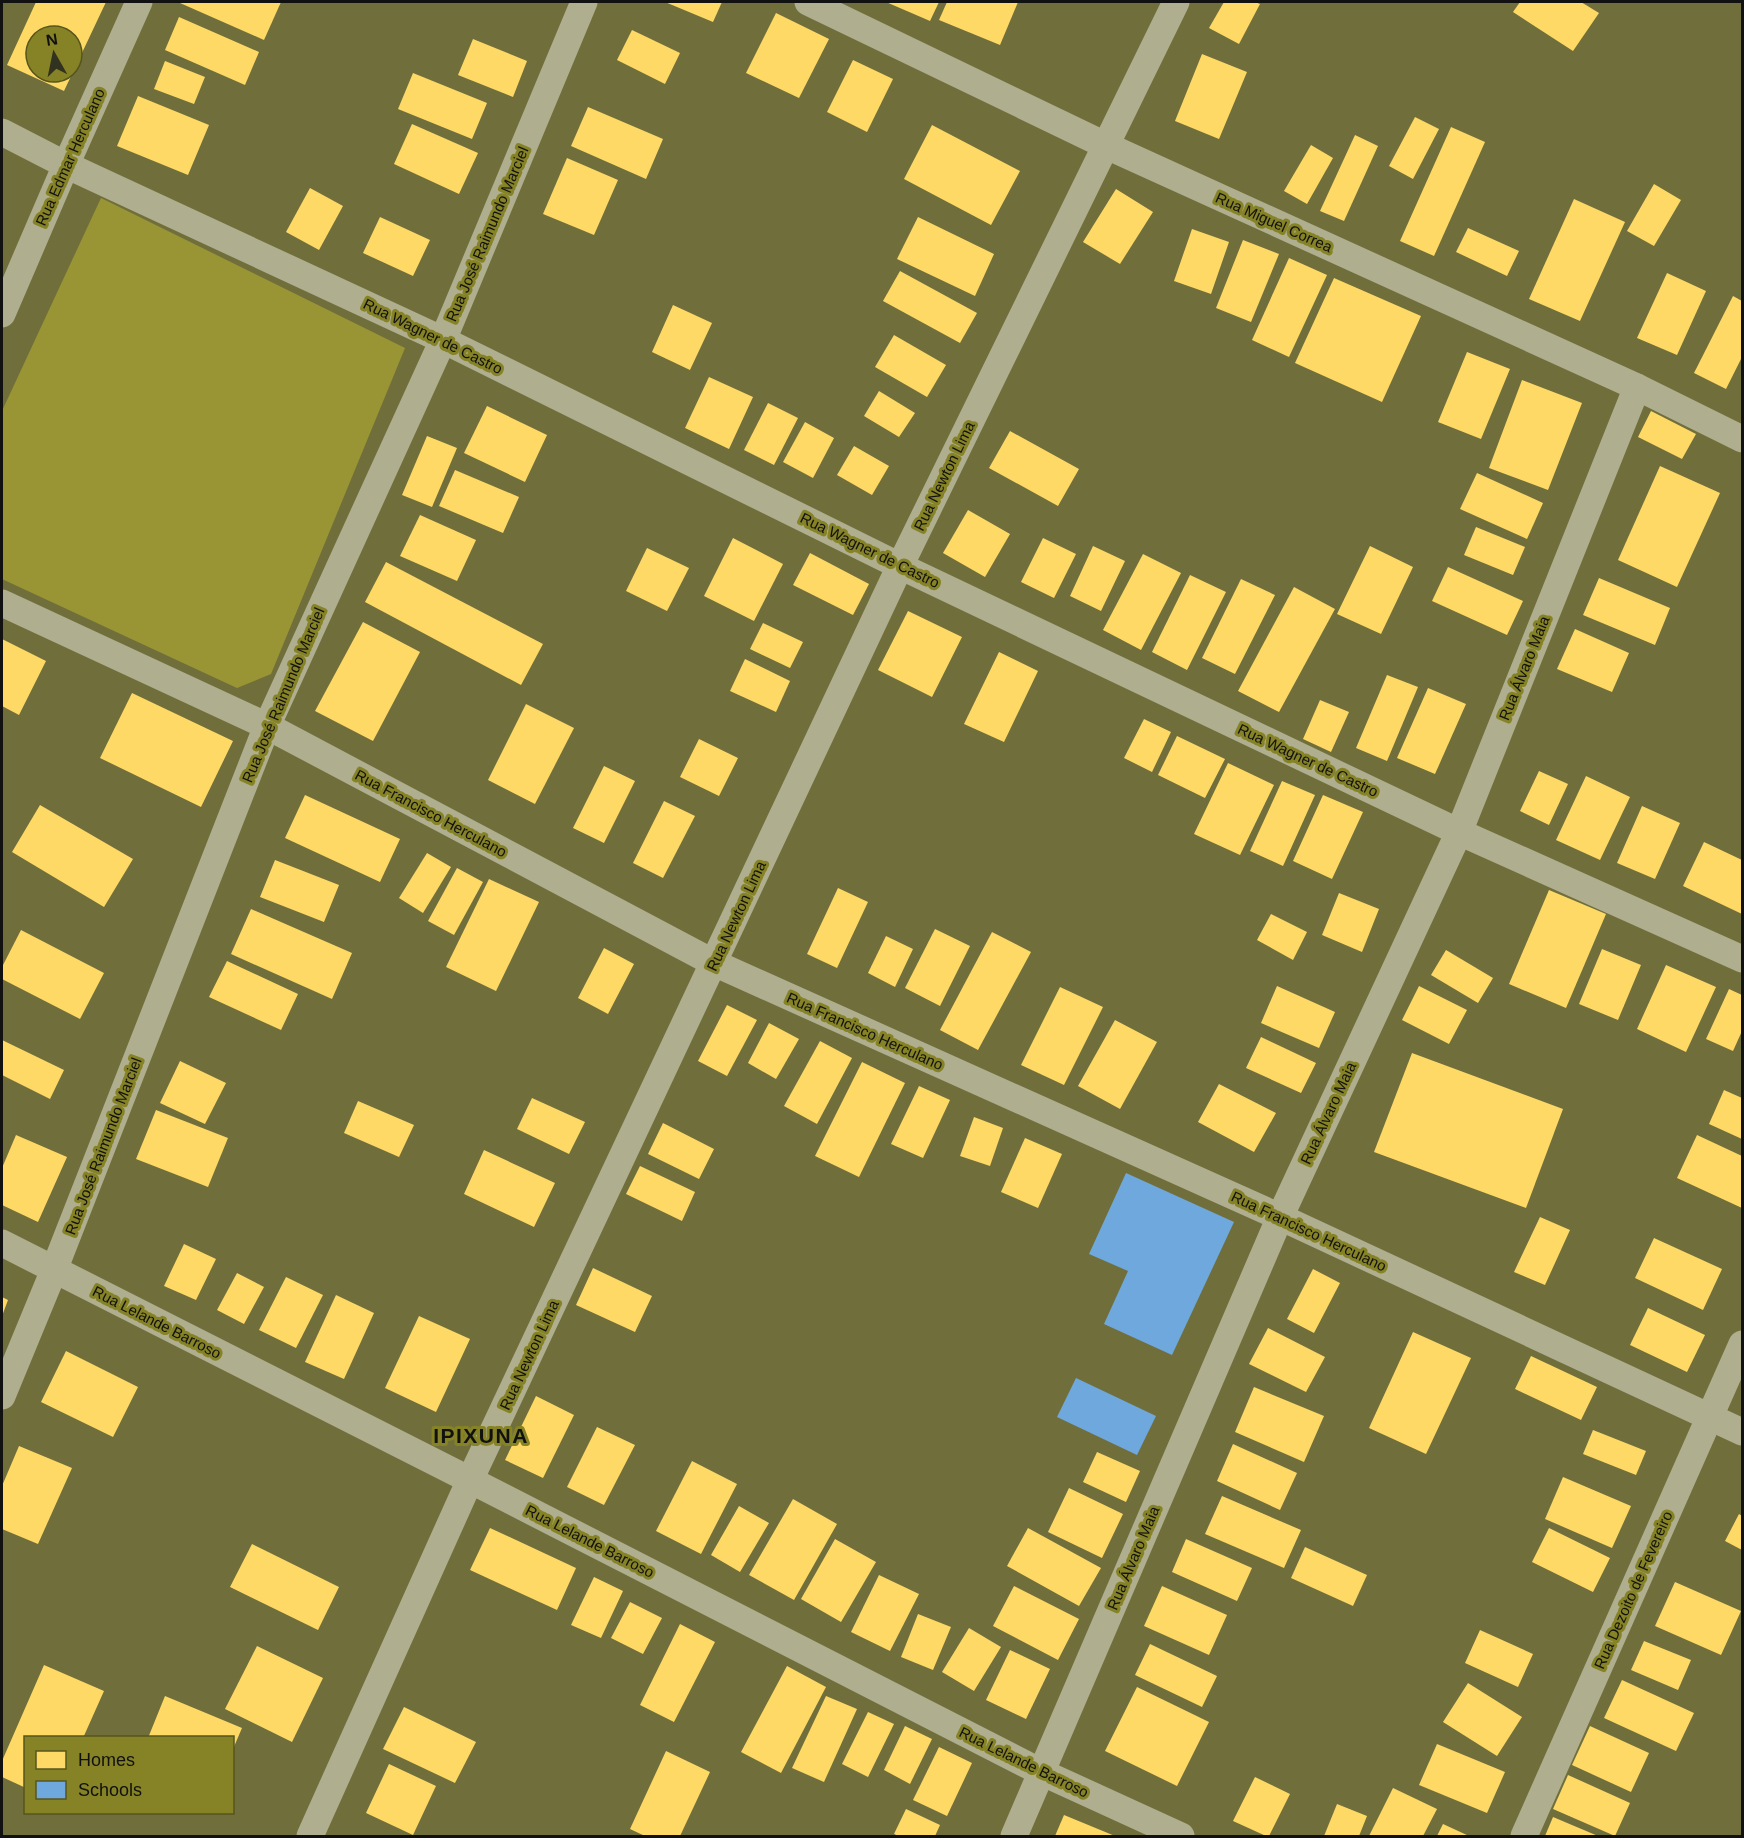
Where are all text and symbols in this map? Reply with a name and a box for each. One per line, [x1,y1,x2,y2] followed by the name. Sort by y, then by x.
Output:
[24,24,84,84] north arrow
[45,30,59,49] text: N
[32,86,108,228] street label: Rua Edmar Herculano
[442,144,532,324] street label: Rua José Raimundo Marciel
[1213,189,1336,256] street label: Rua Miguel Correa
[361,295,505,377] street label: Rua Wagner de Castro
[910,418,978,533] street label: Rua Newton Lima
[798,509,942,591] street label: Rua Wagner de Castro
[238,605,328,785] street label: Rua José Raimundo Marciel
[1495,613,1553,723] street label: Rua Álvaro Maia
[1235,720,1381,800] street label: Rua Wagner de Castro
[352,766,510,860] street label: Rua Francisco Herculano
[703,858,769,974] street label: Rua Newton Lima
[784,989,946,1073] street label: Rua Francisco Herculano
[61,1055,145,1237] street label: Rua José Raimundo Marciel
[1297,1059,1359,1167] street label: Rua Álvaro Maia
[1229,1188,1389,1274] street label: Rua Francisco Herculano
[90,1282,224,1362] street label: Rua Lelande Barroso
[496,1297,562,1413] street label: Rua Newton Lima
[433,1424,529,1447] district label: IPIXUNA
[523,1501,657,1581] street label: Rua Lelande Barroso
[1104,1503,1163,1612] street label: Rua Álvaro Maia
[1590,1508,1676,1672] street label: Rua Dezoito de Fevereiro
[957,1723,1091,1801] street label: Rua Lelande Barroso
[24,1736,234,1814] legend
[78,1750,135,1770] text: Homes
[78,1780,142,1800] text: Schools

